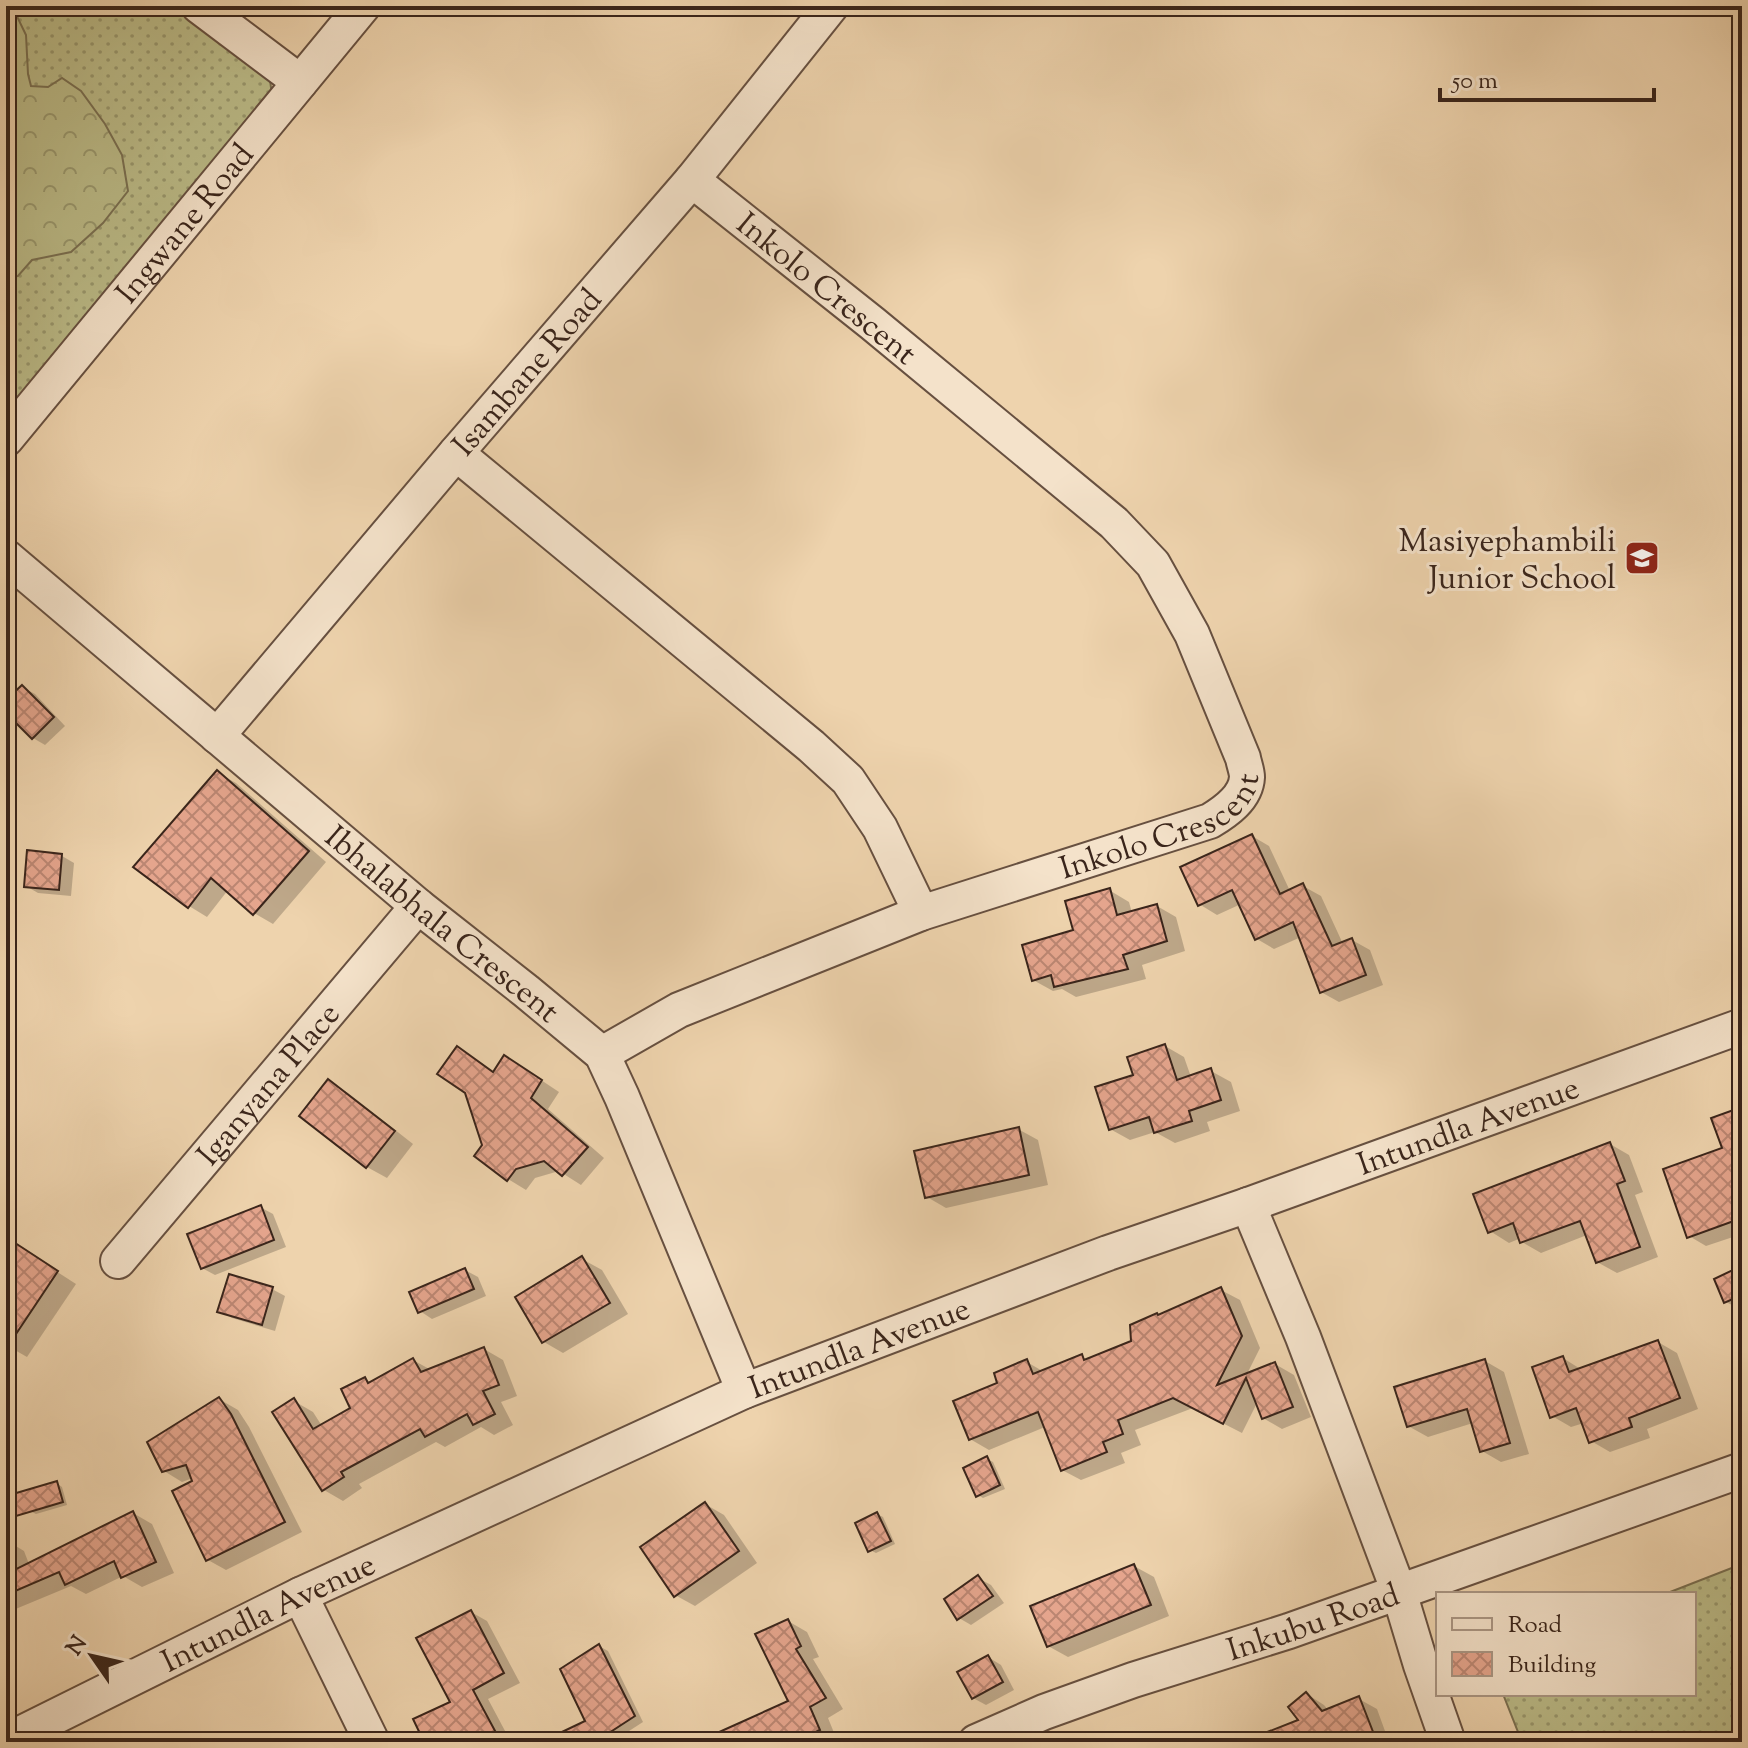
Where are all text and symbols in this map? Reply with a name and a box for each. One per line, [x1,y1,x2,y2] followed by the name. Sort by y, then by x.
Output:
[1440,52,1654,102] scale bar
[1450,65,1498,99] text: 50 m
[106,135,266,315] street label: Ingwane Road
[725,203,925,378] street label: Inkolo Crescent
[443,280,614,468] street label: Isambane Road
[1399,520,1616,603] place label: Masiyephambili Junior School
[1623,539,1661,577] school or university icon: Masiyephambili Junior School
[1054,771,1273,893] street label: Inkolo Crescent
[313,816,568,1035] street label: Ibhalabhala Crescent
[188,994,352,1177] street label: Iganyana Place
[1352,1067,1586,1189] street label: Intundla Avenue
[743,1287,977,1413] street label: Intundla Avenue
[154,1543,384,1686] street label: Intundla Avenue
[1222,1574,1406,1675] street label: Inkubu Road
[1436,1592,1696,1696] legend
[1508,1609,1562,1643] text: Road
[52,1616,132,1696] north arrow
[60,1630,96,1663] text: N
[1508,1649,1597,1683] text: Building

